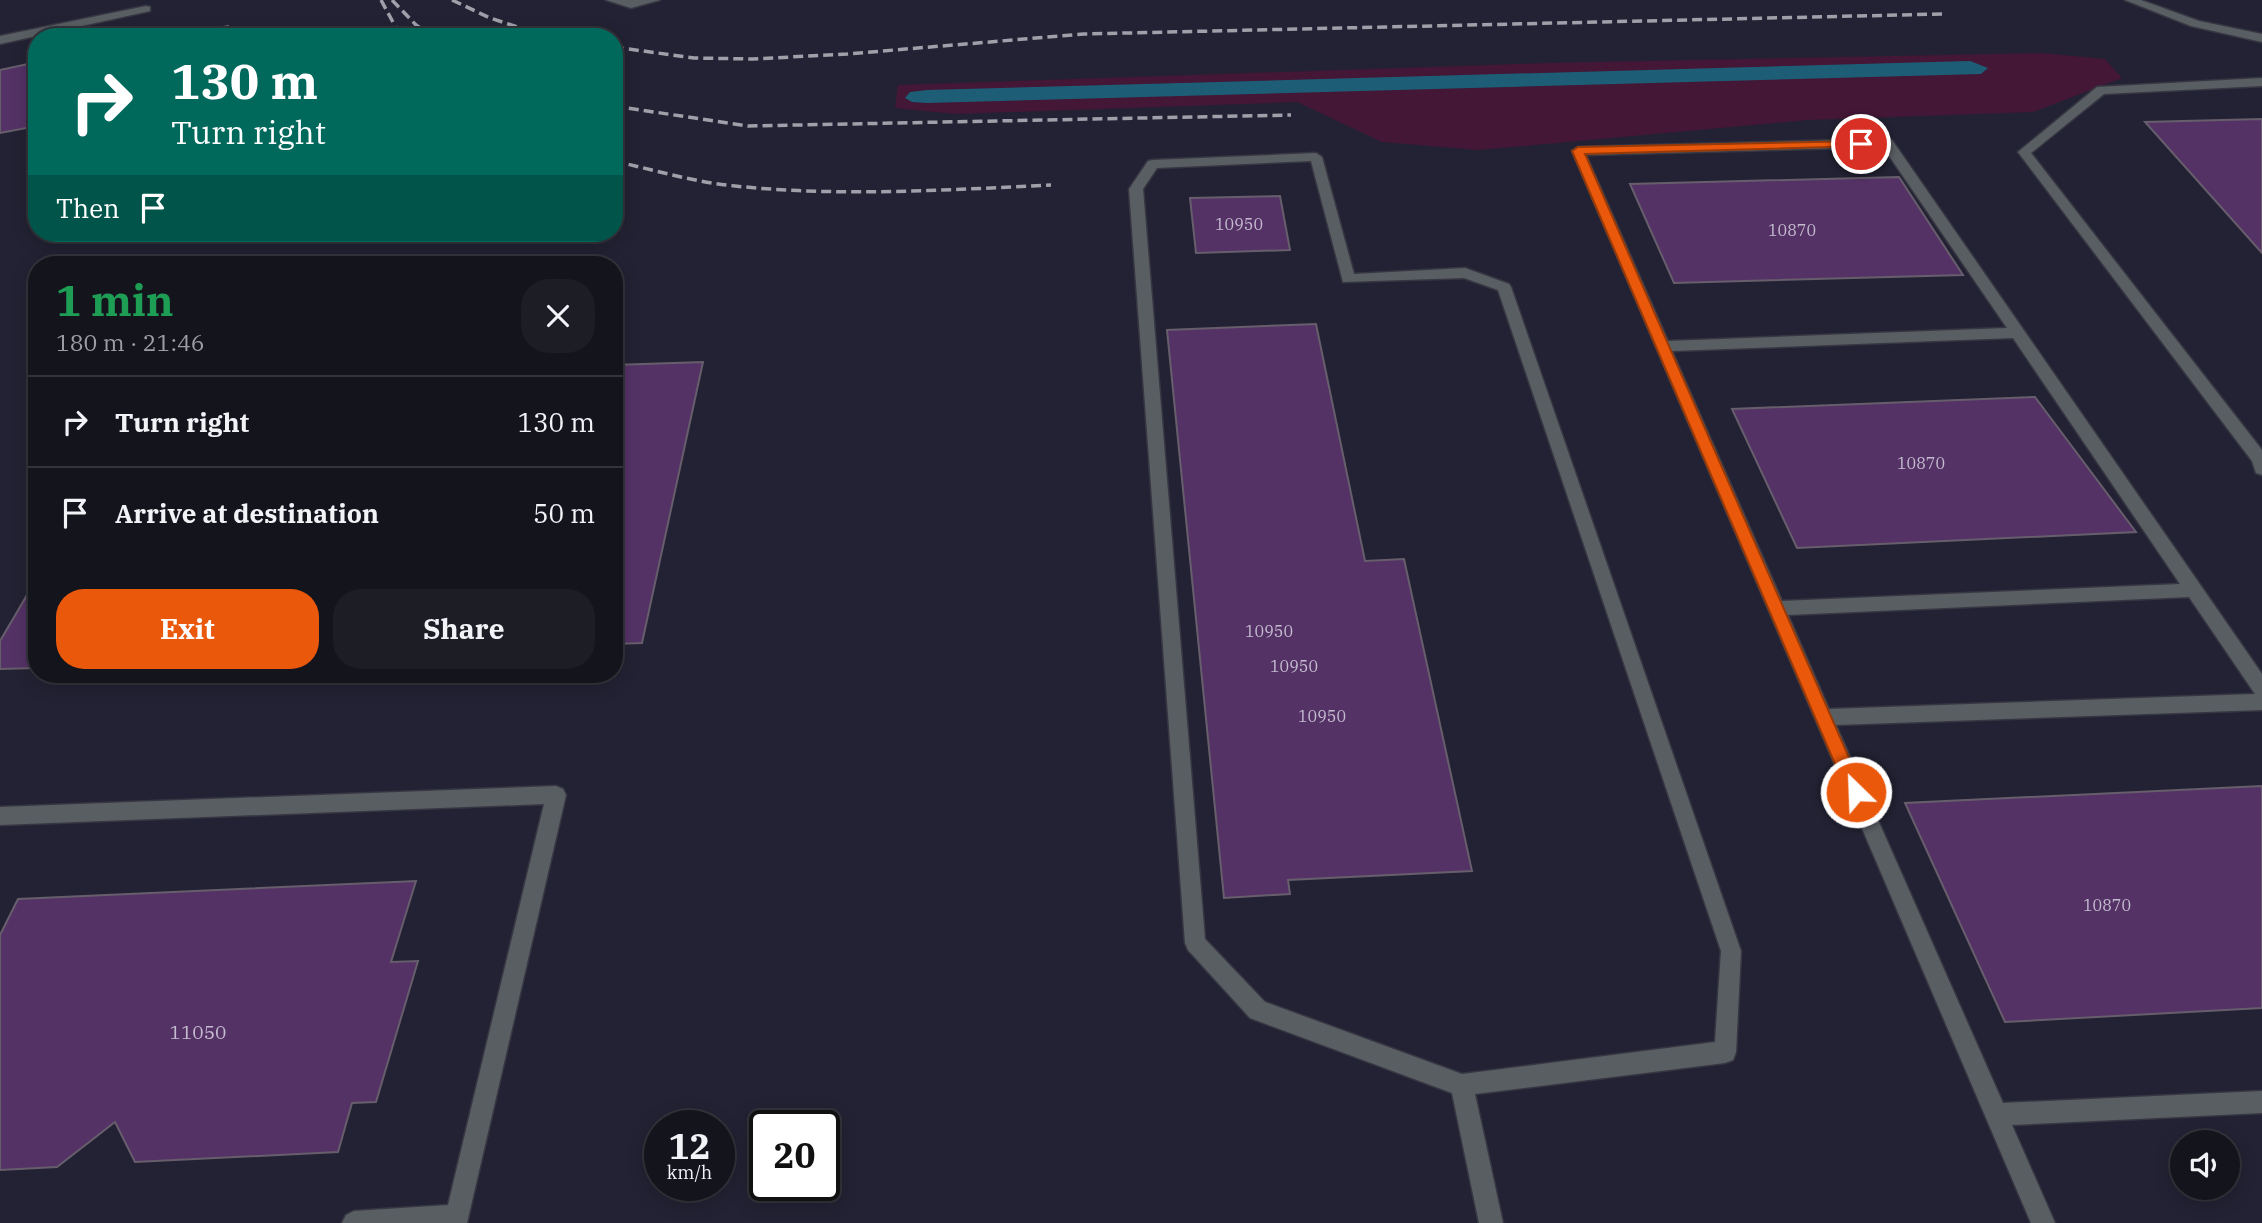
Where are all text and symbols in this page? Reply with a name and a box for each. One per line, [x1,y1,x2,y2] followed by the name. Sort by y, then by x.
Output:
[171,49,318,112] text: 130 m
[56,56,147,147] icon: right
[171,111,326,153] text: Turn right
[1831,114,1891,174] pin
[1842,125,1880,163] icon: arrive
[134,189,172,227] icon: arrive
[56,191,120,225] text: Then
[1215,214,1263,234] house number: 10950
[1768,220,1816,240] house number: 10870
[56,273,174,328] text: 1 min
[521,279,595,353] button: close
[56,327,205,357] text: 180 m · 21:46
[56,403,94,441] icon: right
[115,405,249,439] text: Turn right
[517,405,595,439] text: 130 m
[1897,453,1945,473] house number: 10870
[56,494,94,532] icon: arrive
[115,496,379,530] text: Arrive at destination
[533,496,595,530] text: 50 m
[56,589,319,669] button: Exit
[333,589,595,669] button: Share
[1245,621,1293,641] house number: 10950
[1270,656,1318,676] house number: 10950
[1298,706,1346,726] house number: 10950
[1819,755,1893,829] position arrow
[2083,895,2131,915] house number: 10870
[169,1020,227,1044] house number: 11050
[749,1110,840,1201] speed limit sign: 20
[668,1123,711,1169] text: 12
[2170,1130,2240,1200] map controls
[2170,1130,2240,1200] button: sound
[667,1161,712,1184] text: km/h

